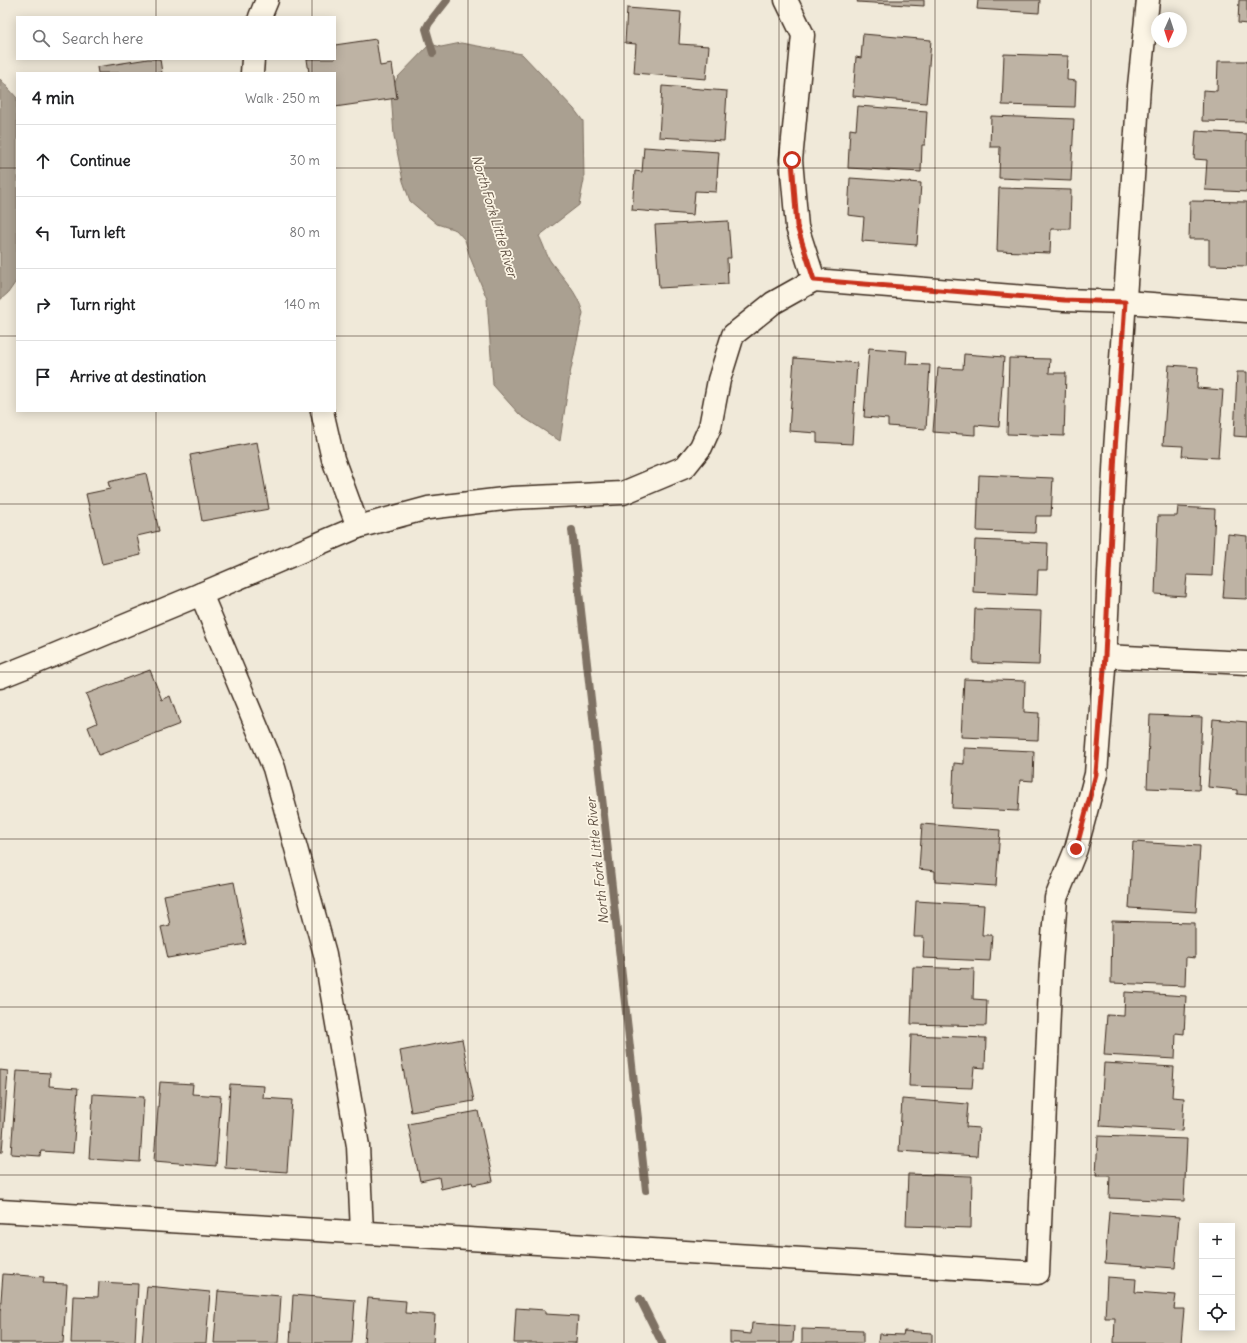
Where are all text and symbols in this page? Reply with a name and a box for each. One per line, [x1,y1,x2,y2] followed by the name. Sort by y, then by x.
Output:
[1151,12,1187,48] north arrow
[16,16,336,60] search box
[30,27,52,49] icon: search
[62,29,143,48] text: Search here
[32,87,74,109] text: 4 min
[245,90,320,107] text: Walk · 250 m
[32,150,54,172] icon: ahead
[70,151,131,170] text: Continue
[783,151,801,169] route start
[290,152,320,169] text: 30 m
[468,153,522,281] water label: North Fork Little River
[32,222,54,244] icon: left
[70,223,125,242] text: Turn left
[289,224,320,241] text: 80 m
[32,294,54,316] icon: right
[70,295,135,314] text: Turn right
[284,296,320,313] text: 140 m
[32,366,54,388] icon: arrive
[70,367,206,386] text: Arrive at destination
[582,795,613,925] water label: North Fork Little River
[1067,840,1085,858] route end
[1199,1223,1235,1331] map controls
[1199,1223,1235,1259] button: +
[1199,1259,1235,1295] button: −
[1199,1295,1235,1331] button: locate

